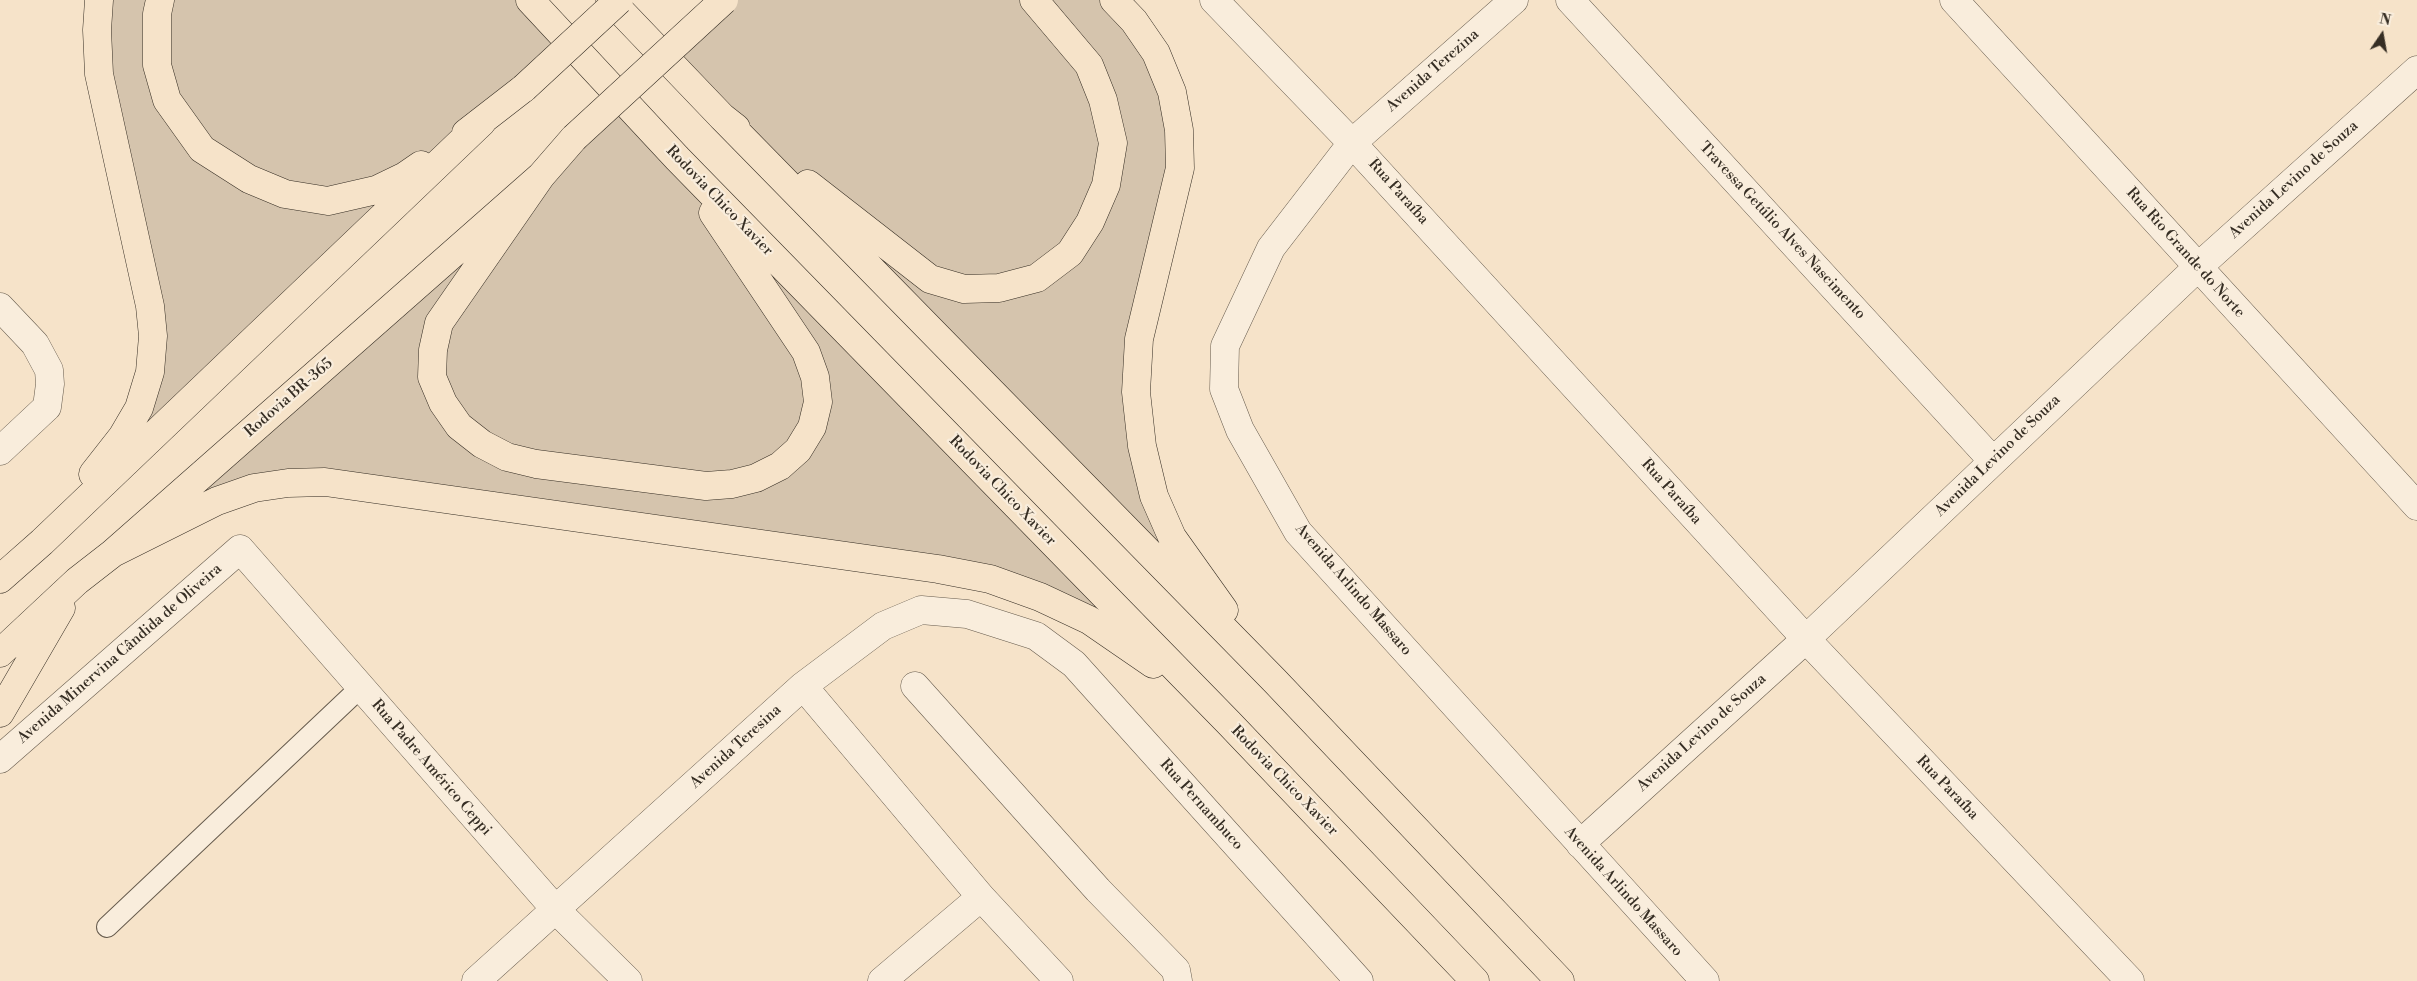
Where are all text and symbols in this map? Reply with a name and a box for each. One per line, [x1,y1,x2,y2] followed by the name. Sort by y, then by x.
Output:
[2357,10,2407,60] north arrow
[2378,10,2392,30] text: N
[1383,26,1483,116] street label: Avenida Terezina
[2226,117,2362,243] street label: Avenida Levino de Souza
[1695,139,1869,323] street label: Travessa Getúlio Alves Nascimento
[662,142,776,260] street label: Rodovia Chico Xavier
[1364,156,1432,228] street label: Rua Paraíba
[2122,184,2248,322] street label: Rua Rio Grande do Norte
[241,355,337,441] street label: Rodovia BR-365
[1932,391,2064,521] street label: Avenida Levino de Souza
[945,432,1059,550] street label: Rodovia Chico Xavier
[1637,456,1705,528] street label: Rua Paraíba
[1291,520,1415,660] street label: Avenida Arlindo Massaro
[14,560,226,748] street label: Avenida Minervina Cândida de Oliveira
[1634,670,1770,796] street label: Avenida Levino de Souza
[367,696,495,840] street label: Rua Padre Américo Ceppi
[687,701,785,793] street label: Avenida Teresina
[1227,722,1341,840] street label: Rodovia Chico Xavier
[1912,752,1982,824] street label: Rua Paraíba
[1156,756,1246,854] street label: Rua Pernambuco
[1560,823,1686,961] street label: Avenida Arlindo Massaro

